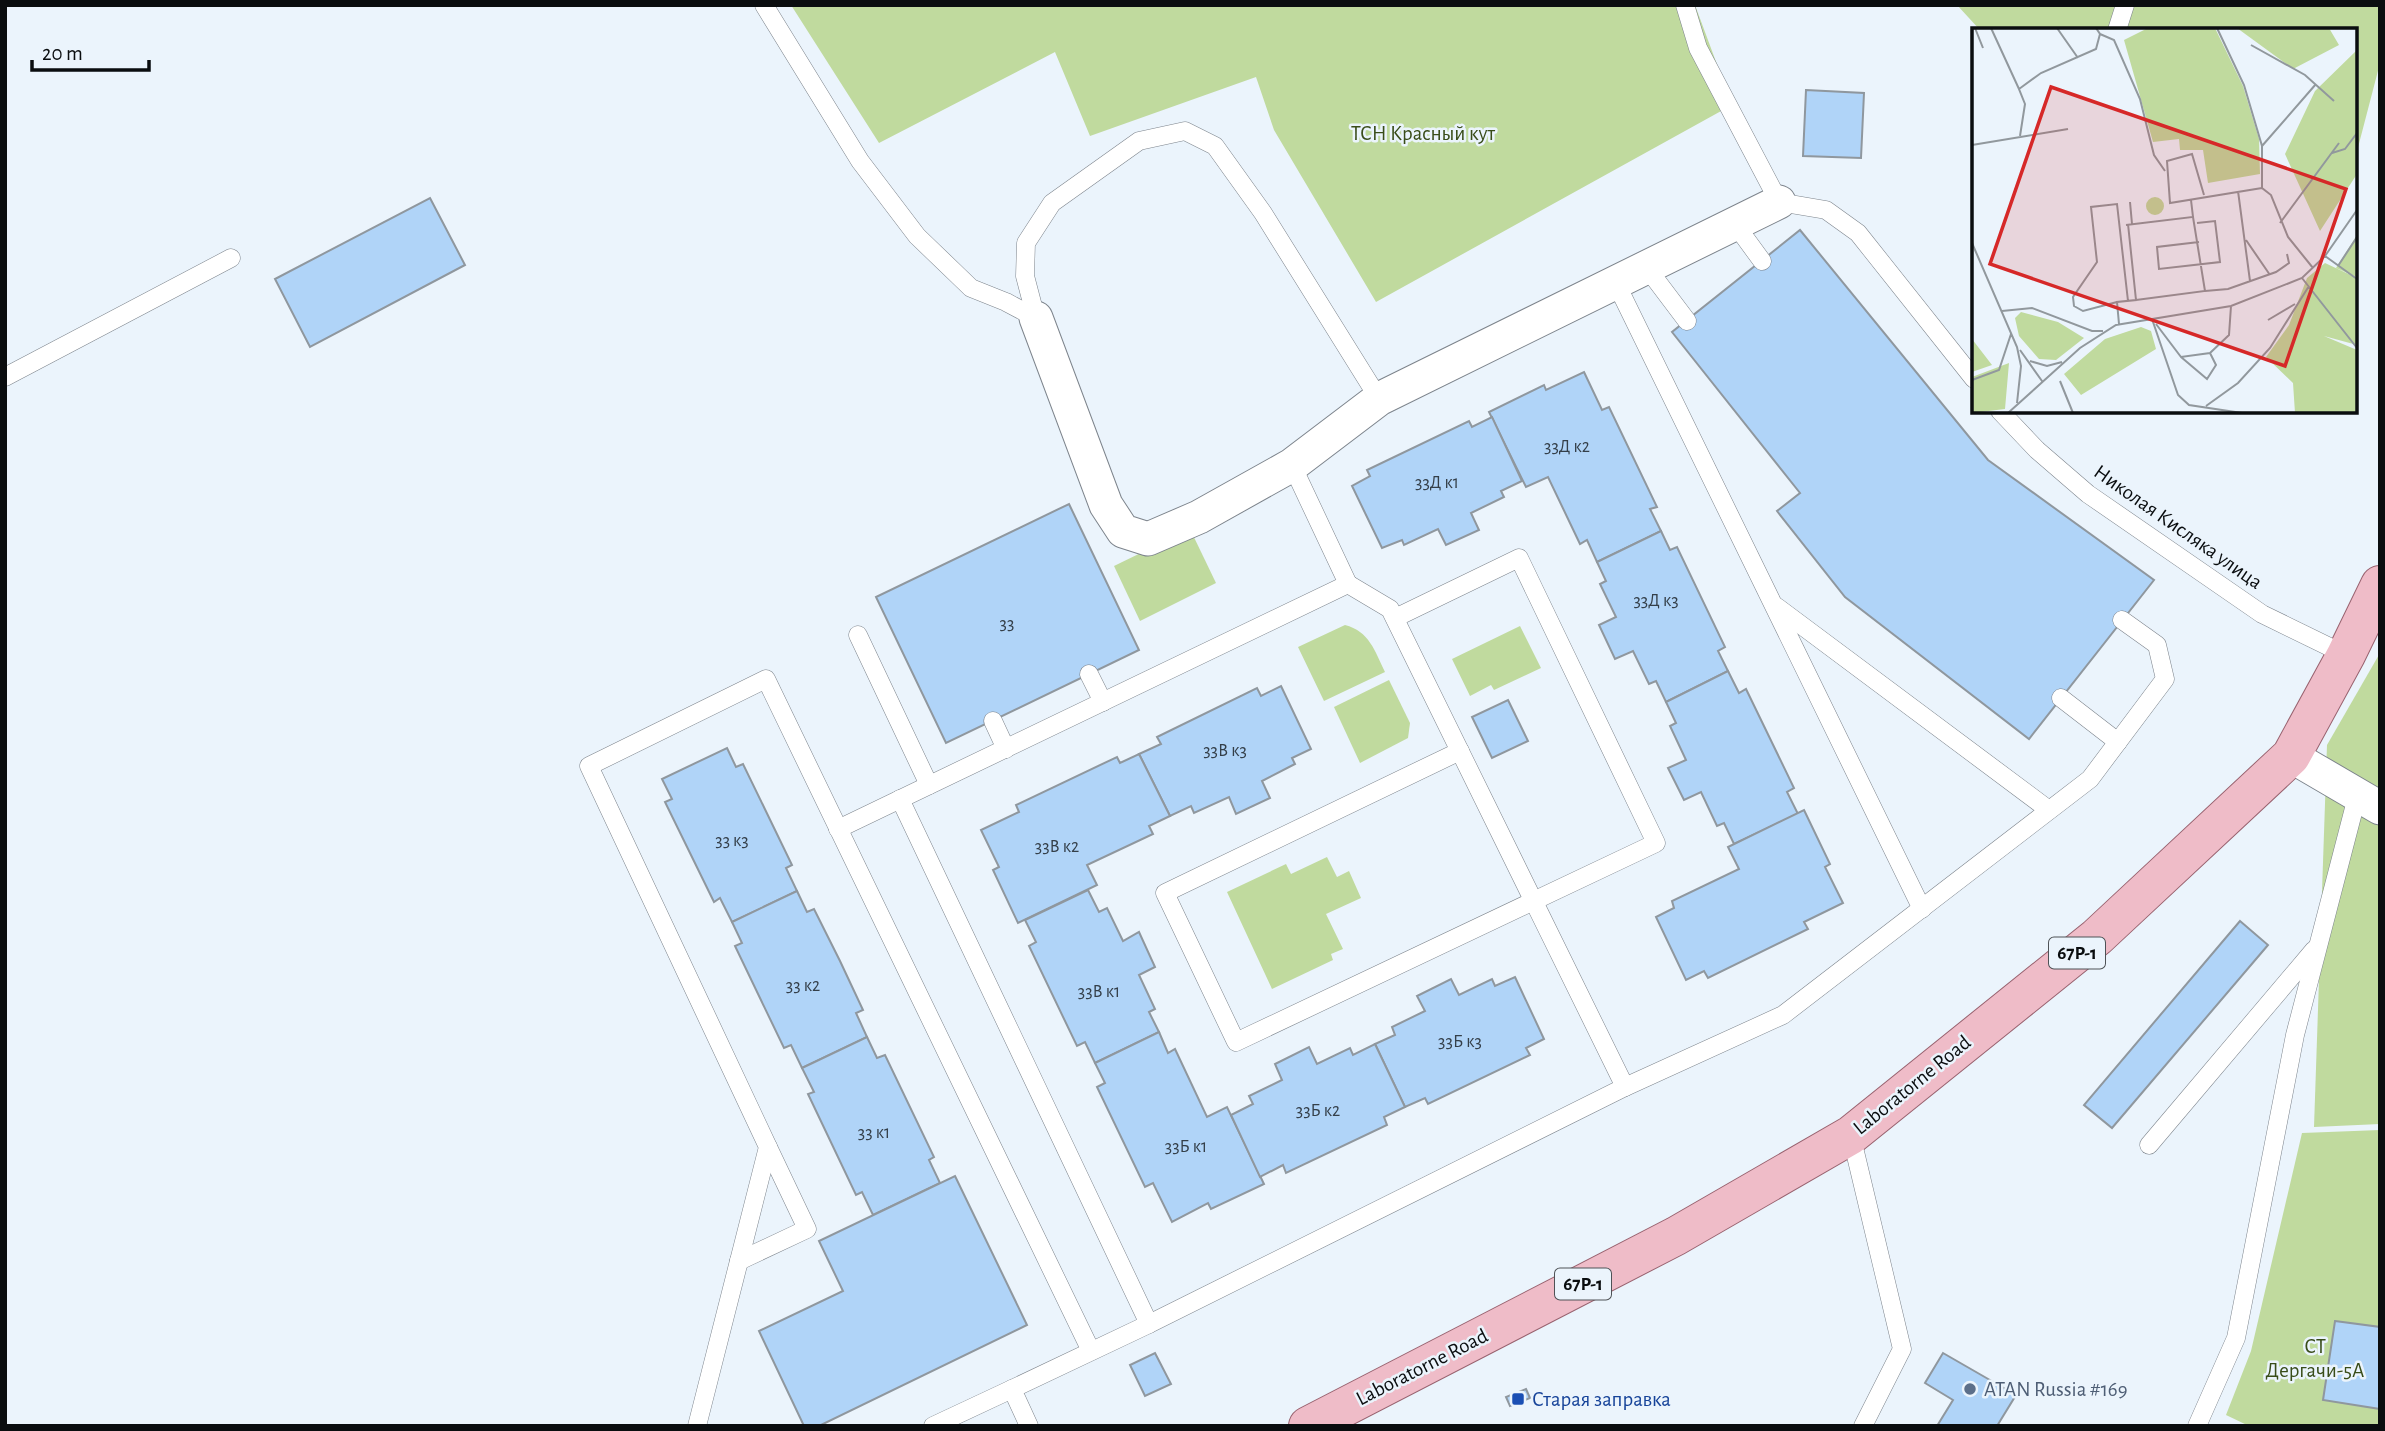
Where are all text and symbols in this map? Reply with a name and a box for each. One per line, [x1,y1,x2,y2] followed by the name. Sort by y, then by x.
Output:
[32,28,149,72] scale bar
[1972,28,2357,413] inset map
[42,43,83,64] text: 20 m
[1351,123,1496,144] park label: ТСН Красный кут
[1544,438,1590,456] house number: 33Д к2
[2090,461,2266,593] street label: Николая Кисляка улица
[1415,474,1459,492] house number: 33Д к1
[1633,592,1679,610] house number: 33Д к3
[1000,615,1014,633] house number: 33
[1203,742,1247,760] house number: 33В к3
[715,832,749,850] house number: 33 к3
[1035,838,1079,856] house number: 33В к2
[2049,937,2105,968] road number: 67Р-1
[786,977,820,995] house number: 33 к2
[1078,983,1120,1001] house number: 33В к1
[1849,1031,1975,1139] street label: Laboratorne Road
[1438,1033,1482,1051] house number: 33Б к3
[1296,1102,1340,1120] house number: 33Б к2
[858,1124,890,1142] house number: 33 к1
[1165,1138,1207,1156] house number: 33Б к1
[1555,1268,1611,1300] road number: 67Р-1
[1353,1325,1491,1409] street label: Laboratorne Road
[2266,1336,2364,1381] park label: СТ Дергачи-5А
[1984,1379,2128,1400] place label: ATAN Russia #169
[1962,1381,1978,1397] marker: ATAN Russia #169
[1532,1389,1671,1410] place label: Старая заправка
[1510,1391,1526,1407] marker: Старая заправка

